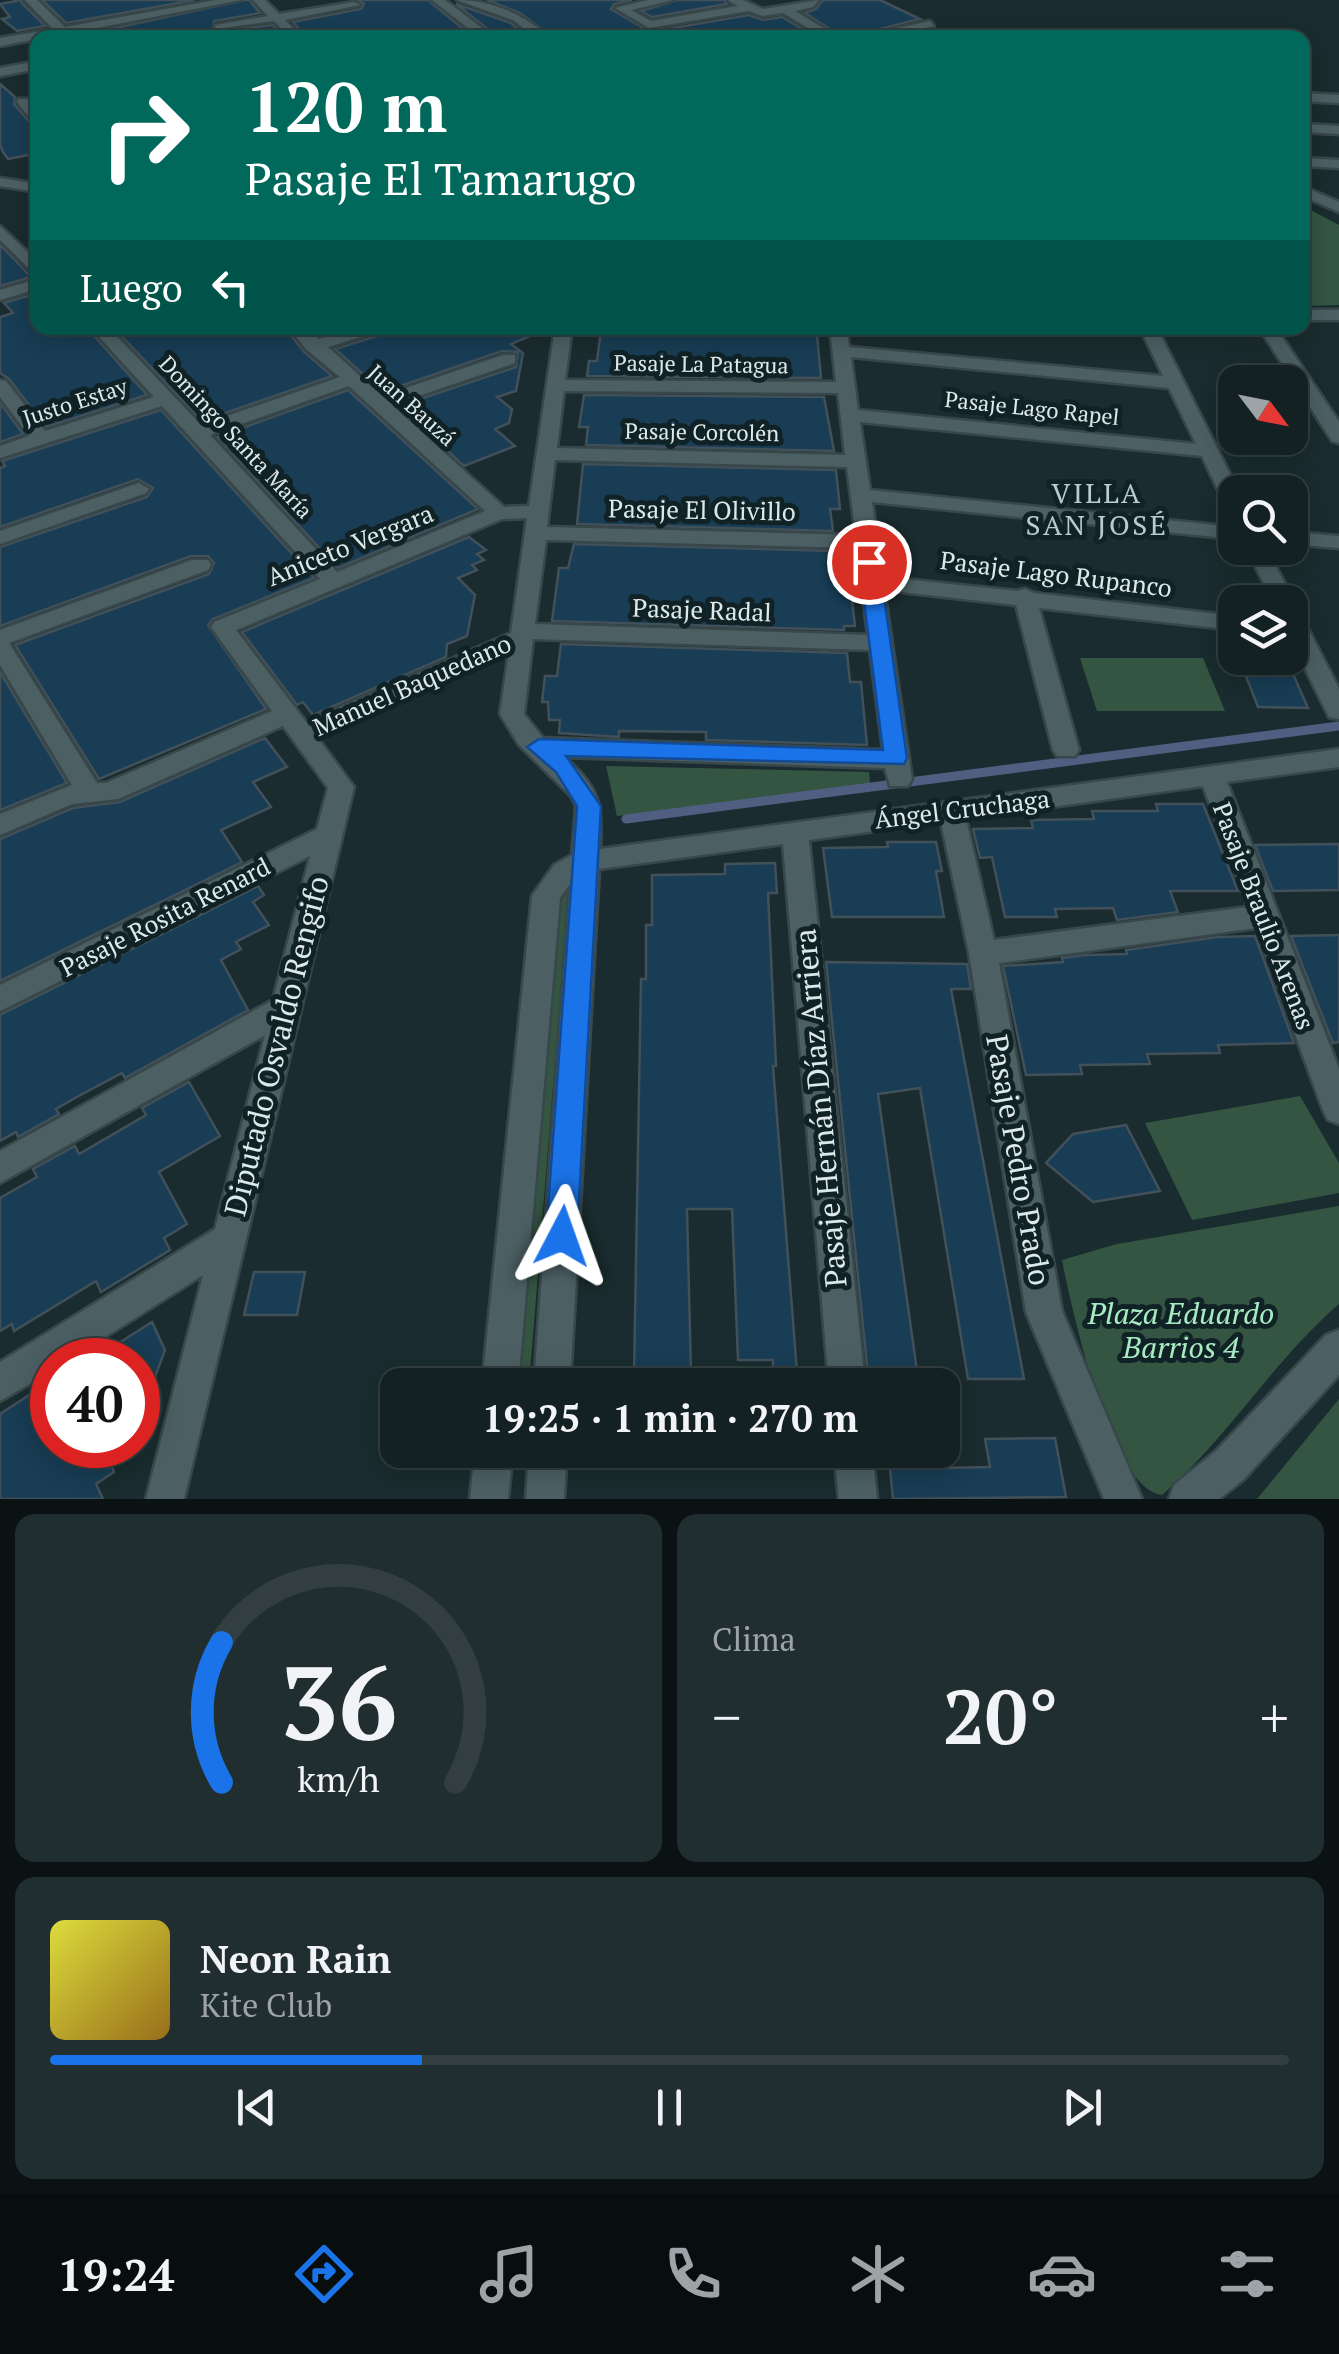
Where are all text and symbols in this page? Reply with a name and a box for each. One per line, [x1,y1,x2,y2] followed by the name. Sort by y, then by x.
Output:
[245,59,447,152] text: 120 m
[80,70,210,200] icon: right
[245,148,636,208] text: Pasaje El Tamarugo
[203,260,258,315] icon: left
[80,263,183,313] text: Luego
[613,347,789,380] street label: Pasaje La Patagua
[153,349,319,524] street label: Domingo Santa María
[362,357,462,452] street label: Juan Bauzá
[1218,365,1308,455] north arrow
[1218,365,1308,675] map controls
[19,371,132,432] street label: Justo Estay
[943,384,1121,431] street label: Pasaje Lago Rapel
[624,416,780,447] street label: Pasaje Corcolén
[1025,474,1169,543] district label: VILLA SAN JOSÉ
[1218,475,1308,565] button: search
[608,491,796,528] street label: Pasaje El Olivillo
[262,496,438,593] street label: Aniceto Vergara
[827,520,912,605] pin
[842,535,897,590] icon: arrive
[938,543,1174,604] street label: Pasaje Lago Rupanco
[1218,585,1308,675] button: layers
[632,591,772,628] street label: Pasaje Radal
[308,626,516,743] street label: Manuel Baquedano
[873,781,1052,836] street label: Ángel Cruchaga
[1206,798,1323,1034] street label: Pasaje Braulio Arenas
[54,849,275,984] street label: Pasaje Rosita Renard
[214,872,338,1220] street label: Diputado Osvaldo Rengifo
[784,927,856,1289] street label: Pasaje Hernán Díaz Arriera
[977,1031,1061,1288] street label: Pasaje Pedro Prado
[510,1184,614,1288] position arrow
[1087,1293,1274,1367] park label: Plaza Eduardo Barrios 4
[30,1338,160,1468] speed limit sign: 40
[482,1393,858,1443] text: 19:25 · 1 min · 270 m
[712,1618,796,1660] text: Clima
[280,1632,397,1770] text: 36
[943,1666,1058,1765] text: 20°
[712,1680,741,1753] text: −
[1260,1680,1289,1753] text: +
[297,1755,380,1802] text: km/h
[200,1934,391,1984] text: Neon Rain
[200,1984,332,2026] text: Kite Club
[229,2080,284,2135] icon: previous
[642,2080,697,2135] icon: pause
[1055,2080,1110,2135] icon: next
[289,2239,359,2309] icon: directions
[474,2239,544,2309] icon: music
[658,2239,728,2309] icon: phone
[843,2239,913,2309] icon: climate
[1027,2239,1097,2309] icon: car
[1212,2239,1282,2309] icon: filters
[57,2244,174,2304] text: 19:24

